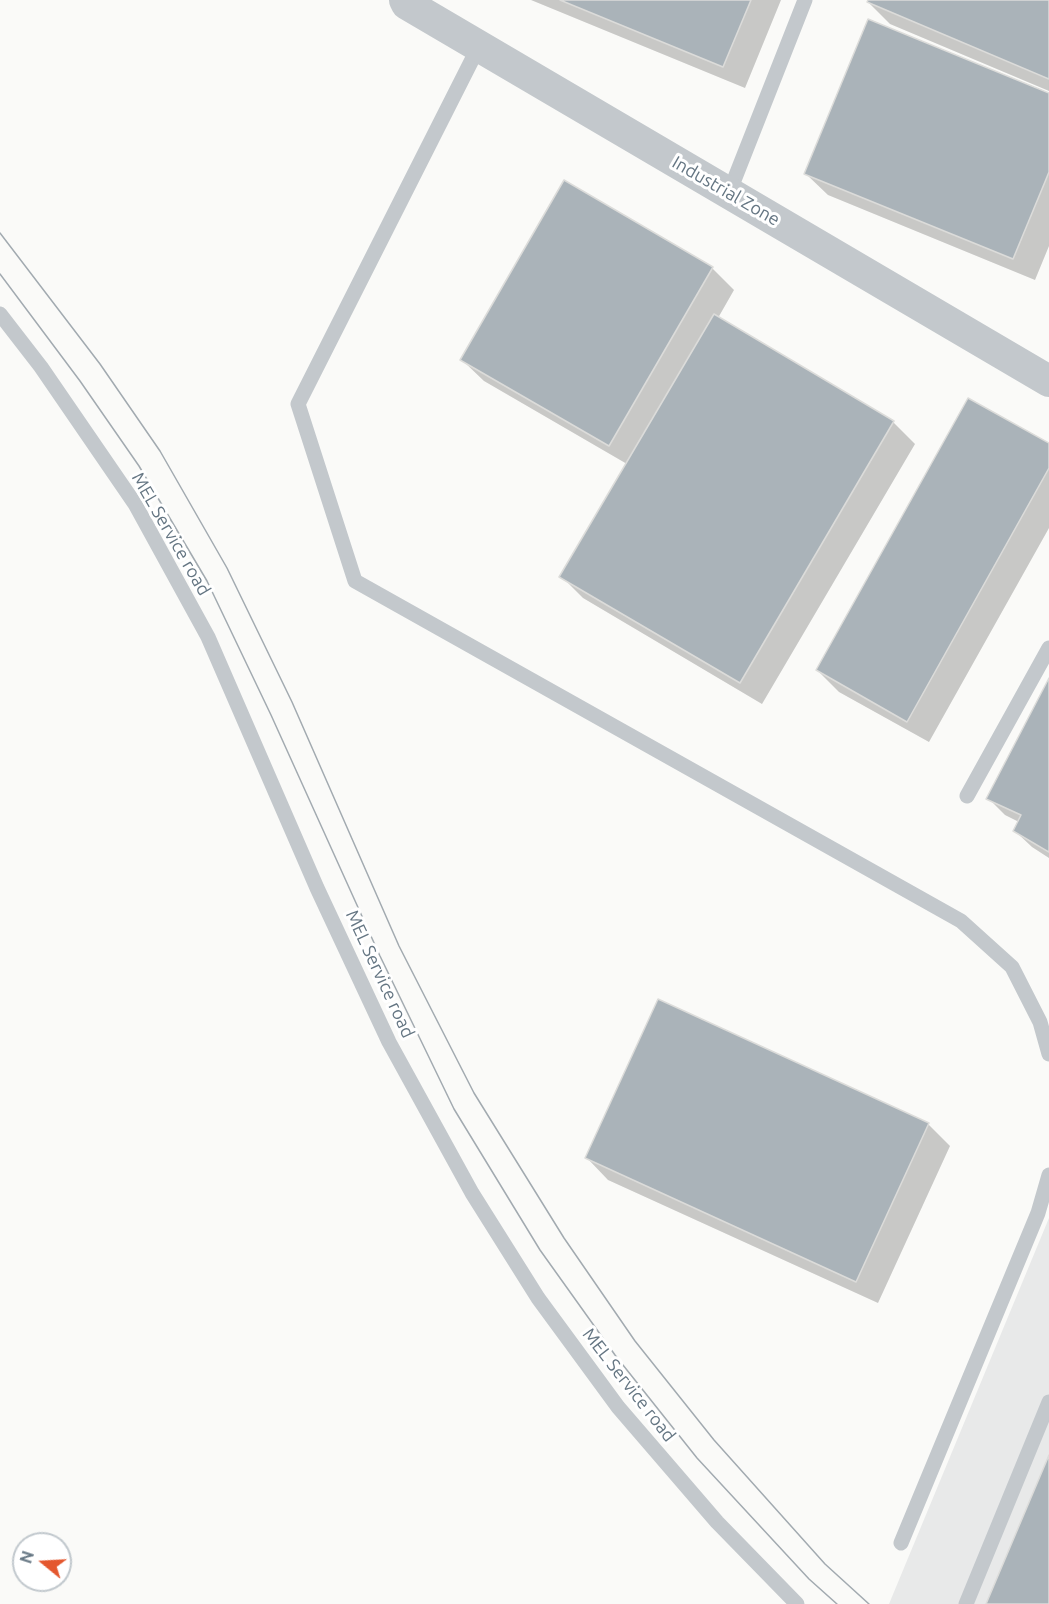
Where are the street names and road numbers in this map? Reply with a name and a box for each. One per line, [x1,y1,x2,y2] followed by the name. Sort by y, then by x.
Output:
[668,151,784,231] street label: Industrial Zone
[127,469,215,599] street label: MEL Service road
[341,907,419,1041] street label: MEL Service road
[578,1324,680,1446] street label: MEL Service road

